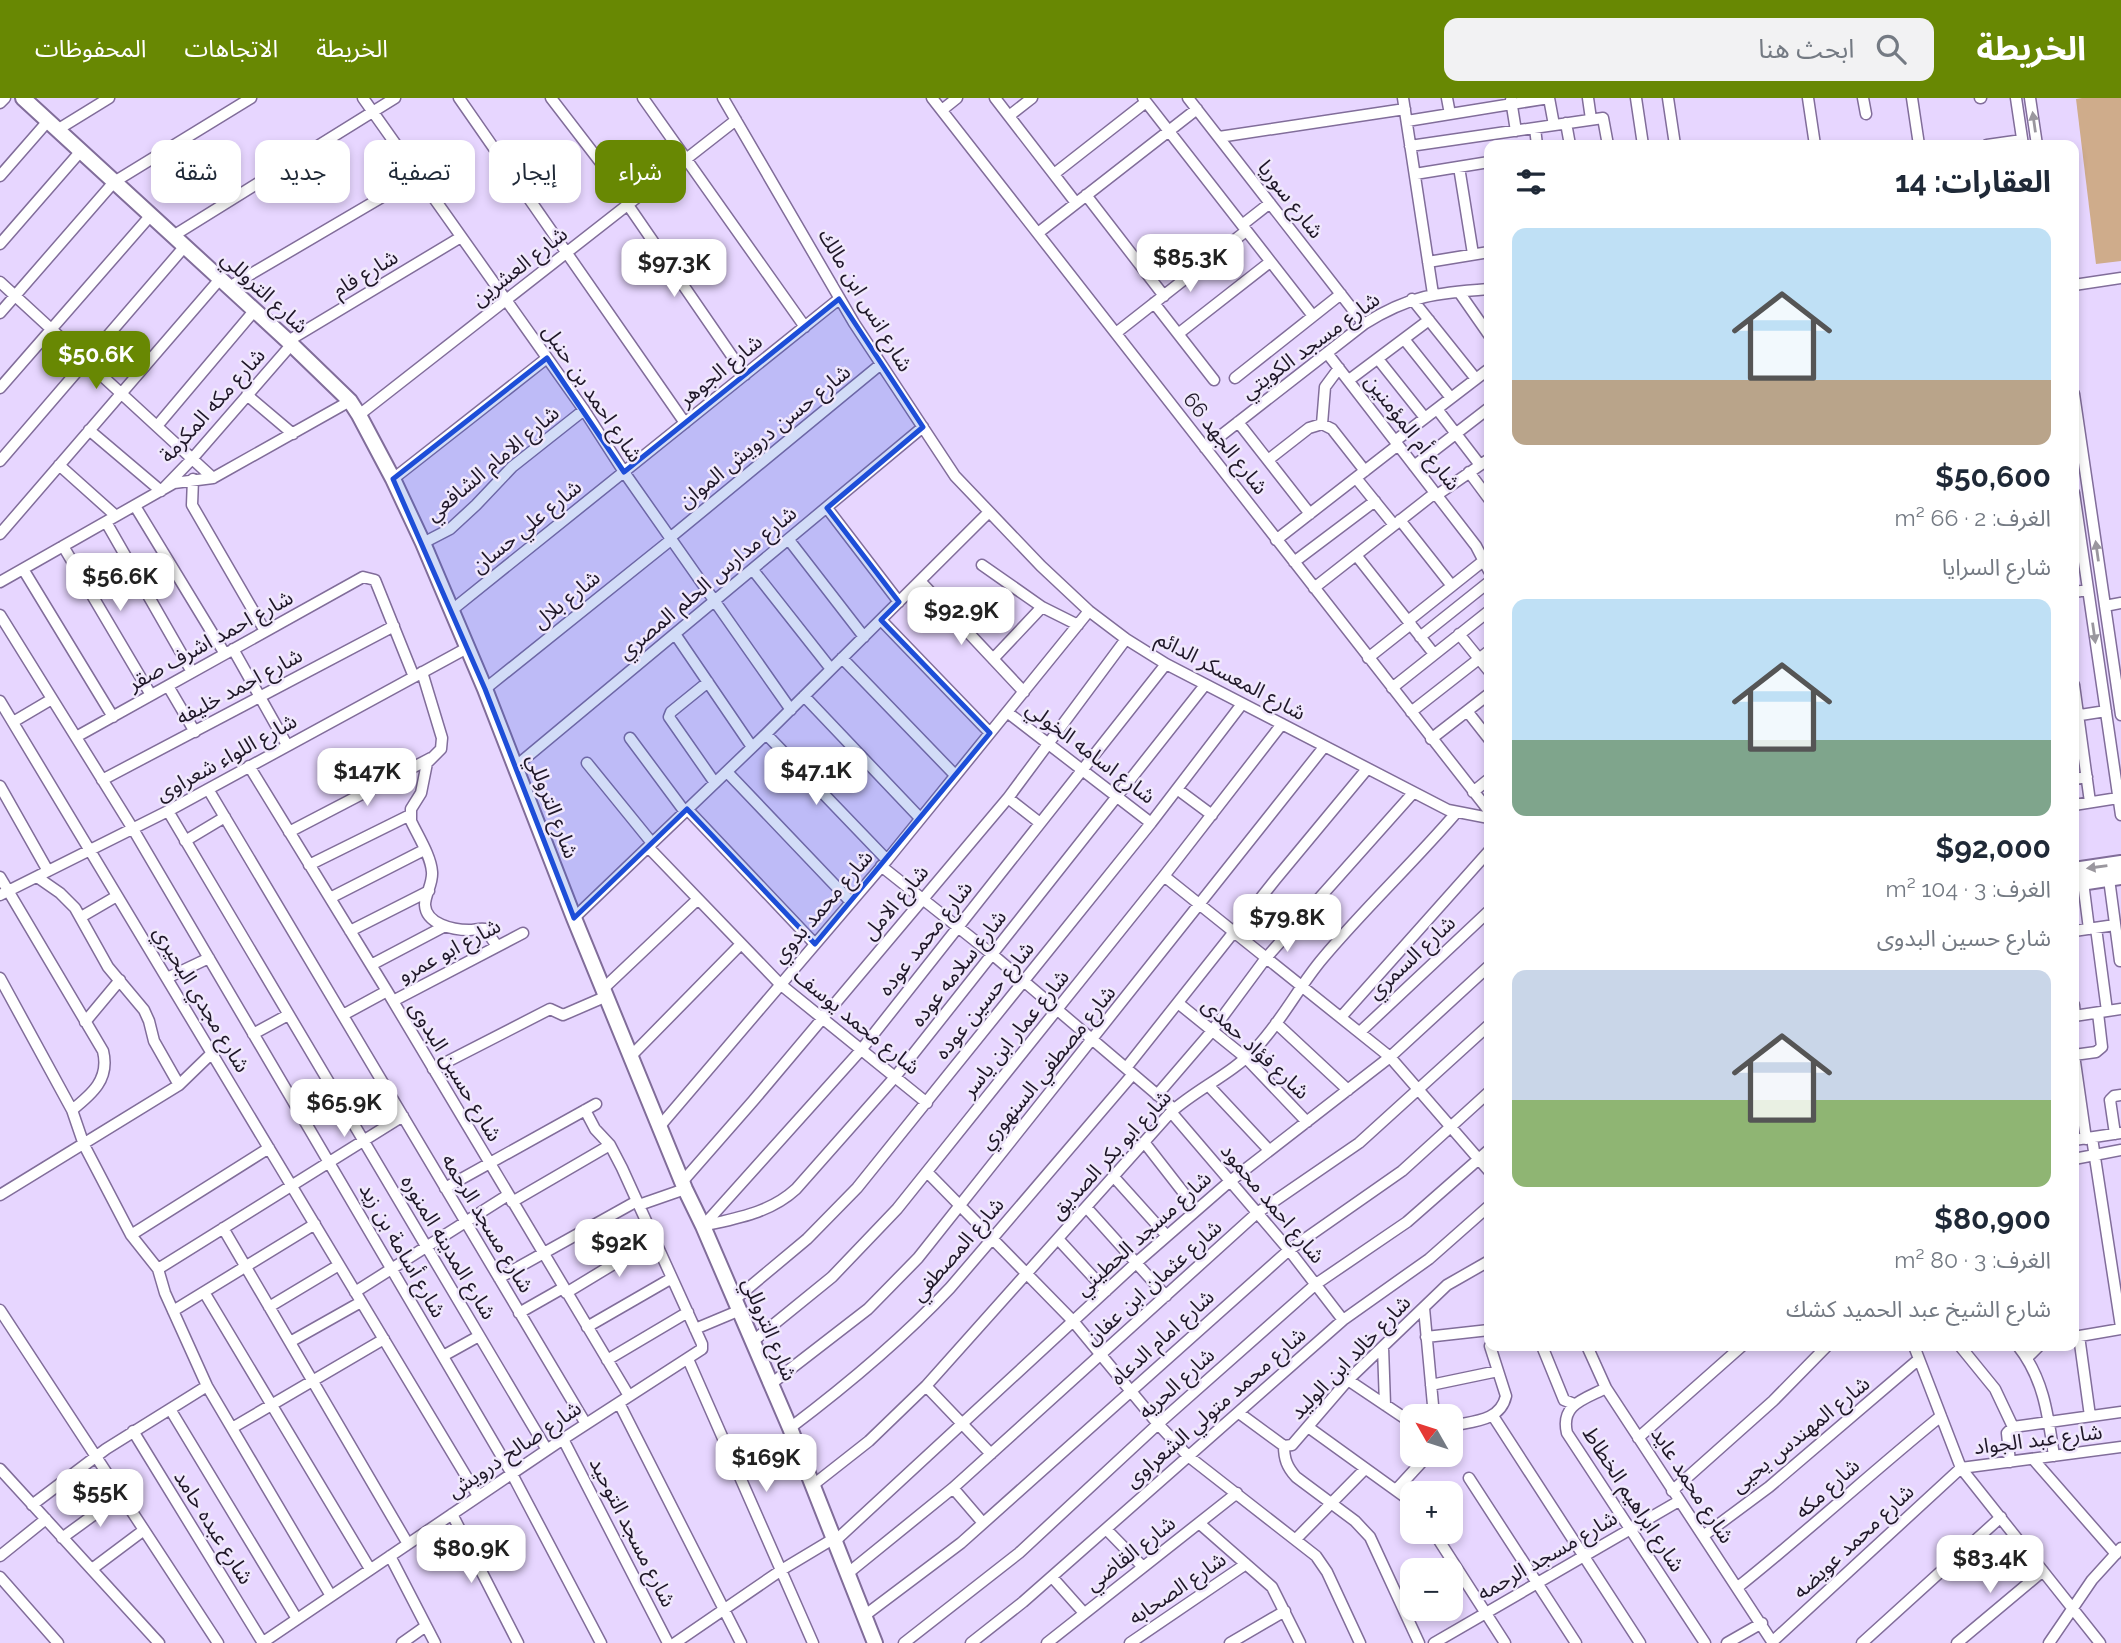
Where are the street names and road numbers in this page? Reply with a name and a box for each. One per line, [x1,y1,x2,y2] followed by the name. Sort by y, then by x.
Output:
[1250,155,1329,245] street label: شارع سوريا
[466,221,574,314] street label: شارع العشرين
[811,224,918,378] street label: شارع انس ابن مالك
[328,244,404,306] street label: شارع فام
[214,246,314,341] street label: شارع التروللي
[1236,286,1387,407] street label: شارع مسجد الكويتي
[535,319,648,468] street label: شارع احمد بن حنبل
[672,329,769,414] street label: شارع الجوهر
[154,343,272,469] street label: شارع مكه المكرمة
[673,359,857,516] street label: شارع حسن درويش الموان
[1357,369,1466,498] street label: شارع أم المؤمنين
[1176,387,1274,501] street label: شارع الجهد 66
[420,400,566,529] street label: شارع الامام الشافعي
[466,474,589,581] street label: شارع علي حسان
[613,500,804,667] street label: شارع مدارس الحلم المصري
[527,564,606,636] street label: شارع بلال
[122,584,298,699] street label: شارع احمد اشرف صقر
[1150,625,1310,728] street label: شارع المعسكر الدائم
[172,642,308,732] street label: شارع احمد خليفه
[1019,695,1160,812] street label: شارع اسامه الخولي
[151,708,302,809] street label: شارع اللواء شعراوى
[518,750,584,863] street label: شارع التروللي
[766,844,881,970] street label: شارع محمد بدوي
[857,860,936,946] street label: شارع الامل
[873,876,980,1002] street label: شارع محمد عوده
[905,905,1014,1033] street label: شارع سلامه عوده
[1362,910,1463,1007] street label: شارع السمري
[393,913,506,990] street label: شارع ابو عمرو
[145,921,256,1079] street label: شارع مجدي البحيري
[929,936,1041,1066] street label: شارع حسين عوده
[787,962,925,1082] street label: شارع محمد يوسف
[955,964,1076,1104] street label: شارع عمار ابن ياسر
[973,980,1124,1156] street label: شارع مصطفي السنهوري
[1195,992,1315,1106] street label: شارع فؤاد حمدى
[402,996,508,1147] street label: شارع حسين البدوى
[1044,1084,1178,1226] street label: شارع ابو بكر الصديق
[1213,1138,1330,1270] street label: شارع احمد محمود
[434,1149,539,1299] street label: شارع مسجد الرحمه
[1070,1165,1219,1303] street label: شارع مسجد الحطيني
[393,1170,502,1325] street label: شارع المدينه المنوره
[352,1178,452,1323] street label: شارع أسامة بن زيد
[905,1192,1012,1309] street label: شارع المصطفي
[1079,1214,1229,1352] street label: شارع عثمان ابن عفان
[734,1274,803,1386] street label: شارع التروللي
[1105,1284,1222,1393] street label: شارع امام الدعاه
[1284,1290,1418,1426] street label: شارع خالد ابن الوليد
[1119,1322,1313,1495] street label: شارع محمد متولي الشعراوى
[1133,1342,1221,1426] street label: شارع الحريه
[1725,1370,1876,1500] street label: شارع المهندس يحيى
[442,1395,587,1505] street label: شارع صالح درويش
[1972,1419,2104,1462] street label: شارع عبد الجواد
[1575,1422,1690,1578] street label: شارع ابراهيم الخطاط
[1644,1422,1740,1549] street label: شارع محمد عايد
[582,1453,682,1612] street label: شارع مسجد التوحيد
[1790,1453,1866,1526] street label: شارع مكه
[166,1465,259,1590] street label: شارع عبده حامد
[1787,1479,1921,1606] street label: شارع محمد عويضه
[1472,1505,1623,1608] street label: شارع مسجد الرحمه
[1080,1510,1183,1599] street label: شارع القاضي
[1124,1546,1232,1632] street label: شارع الصحابه

